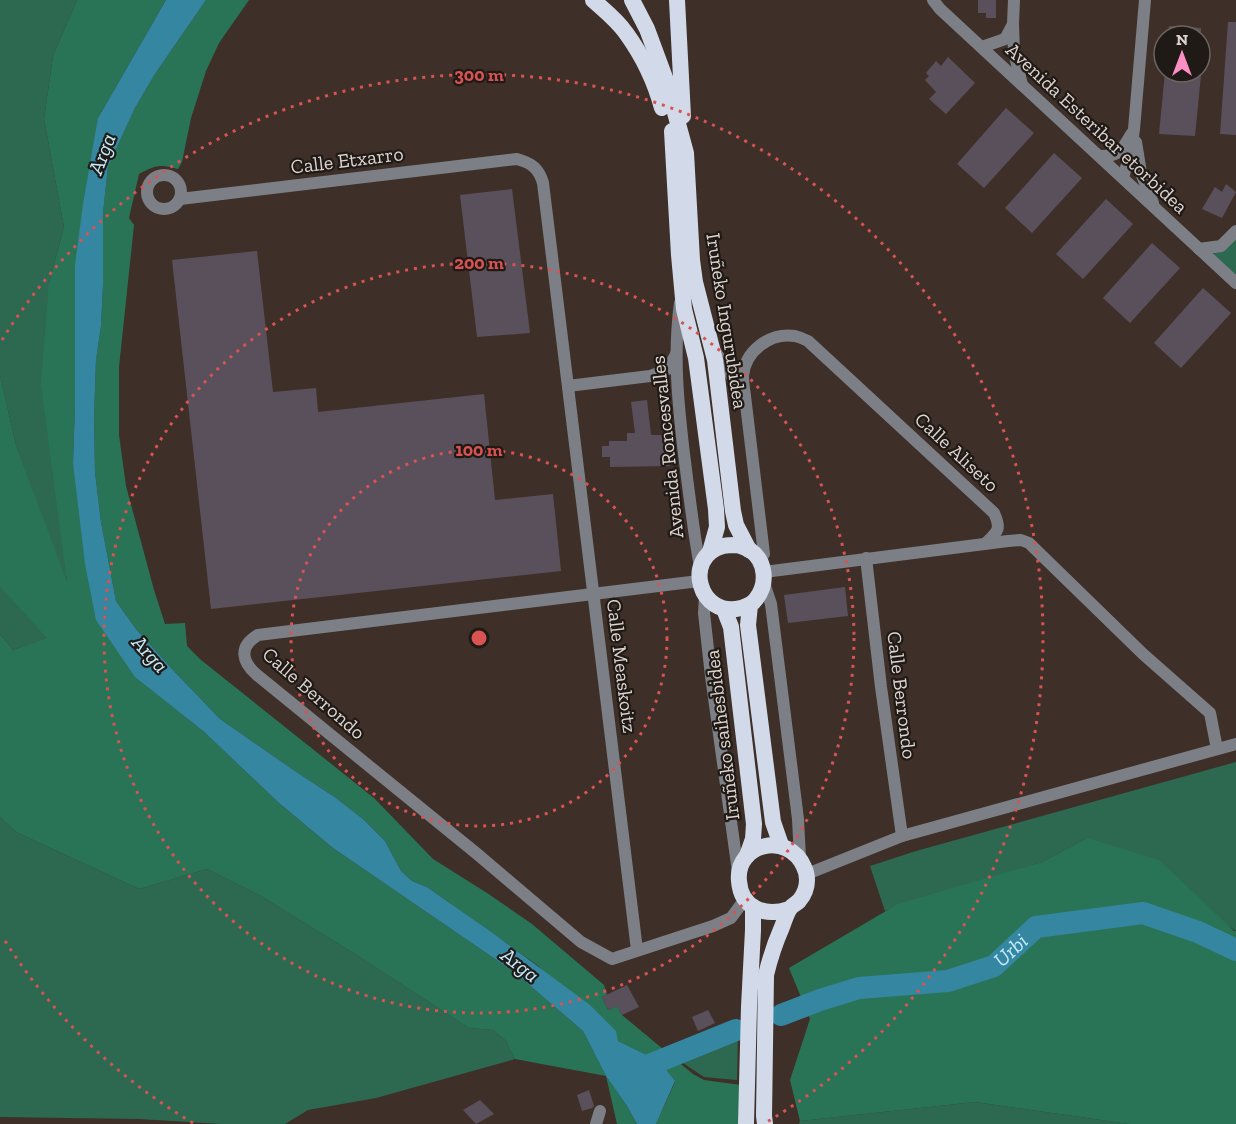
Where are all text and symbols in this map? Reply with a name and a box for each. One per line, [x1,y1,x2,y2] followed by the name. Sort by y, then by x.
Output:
[1152,24,1212,84] north arrow
[1176,30,1188,49] text: N
[1001,38,1193,219] street label: Avenida Esteribar etorbidea
[454,64,504,86] text: 300 m
[82,130,121,179] water label: Arga
[289,141,405,179] street label: Calle Etxarro
[701,231,753,411] street label: Iruñeko Ingurubidea
[454,252,504,274] text: 200 m
[645,355,689,539] street label: Avenida Roncesvalles
[910,407,1004,497] street label: Calle Aliseto
[455,439,503,461] text: 100 m
[602,598,642,734] street label: Calle Measkoitz
[469,628,489,648] centre of rings
[126,629,174,678] water label: Arga
[882,630,922,760] street label: Calle Berrondo
[258,642,370,744] street label: Calle Berrondo
[700,648,744,822] street label: Iruñeko saihesbidea
[988,928,1033,972] water label: Urbi
[495,941,544,987] water label: Arga

